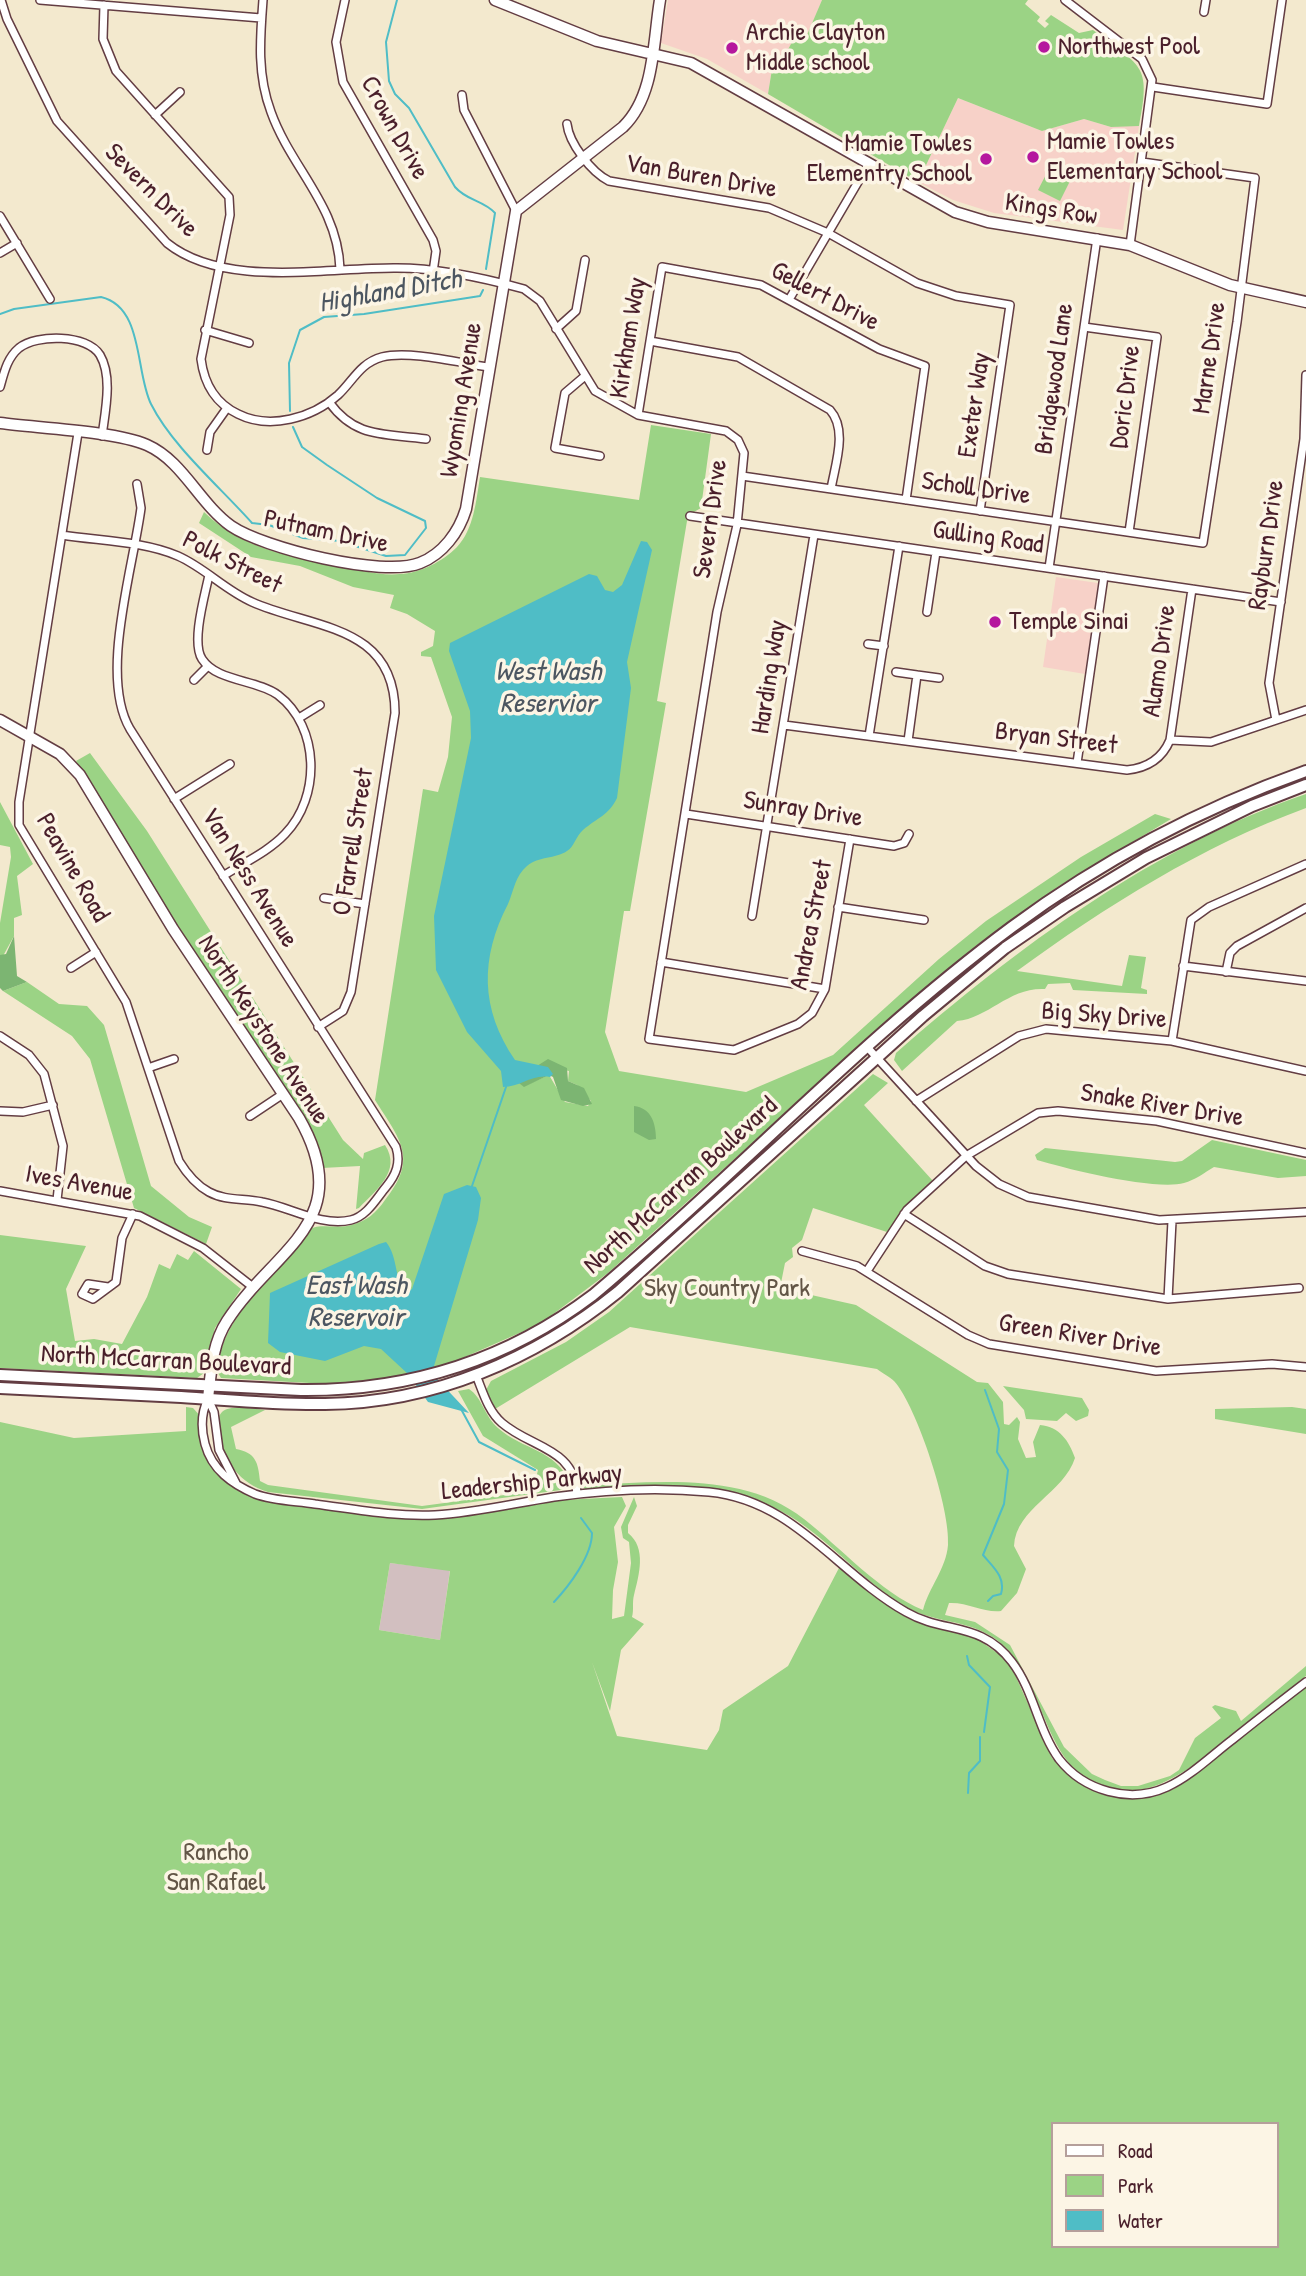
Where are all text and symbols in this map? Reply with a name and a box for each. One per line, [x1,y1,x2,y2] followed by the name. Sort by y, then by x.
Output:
[746,17,885,78] place label: Archie Clayton Middle school
[1058,31,1200,63] place label: Northwest Pool
[1036,39,1052,55] marker: Northwest Pool
[724,40,740,56] marker: Archie Clayton Middle school
[353,71,435,185] street label: Crown Drive
[1047,126,1222,188] place label: Mamie Towles Elementary School
[807,128,972,190] place label: Mamie Towles Elementry School
[98,138,204,244] street label: Severn Drive
[623,148,779,206] street label: Van Buren Drive
[1025,149,1041,165] marker: Mamie Towles Elementary School
[978,151,994,167] marker: Mamie Towles Elementry School
[1003,187,1099,233] street label: Kings Row
[765,255,885,339] street label: Gellert Drive
[316,263,464,321] water label: Highland Ditch
[604,275,654,401] street label: Kirkham Way
[1187,300,1233,416] street label: Marne Drive
[1029,301,1081,457] street label: Bridgewood Lane
[434,320,490,480] street label: Wyoming Avenue
[1104,344,1148,450] street label: Doric Drive
[952,350,998,460] street label: Exeter Way
[687,458,735,580] street label: Severn Drive
[920,466,1032,512] street label: Scholl Drive
[1242,478,1292,612] street label: Rayburn Drive
[261,504,391,560] street label: Putnam Drive
[930,515,1046,561] street label: Gulling Road
[177,525,287,601] street label: Polk Street
[1137,603,1183,719] street label: Alamo Drive
[1009,606,1129,638] place label: Temple Sinai
[987,614,1003,630] marker: Temple Sinai
[746,618,794,736] street label: Harding Way
[495,656,601,722] water label: West Wash Reservior
[993,716,1119,762] street label: Bryan Street
[327,766,381,918] street label: O Farrell Street
[741,785,865,835] street label: Sunray Drive
[194,802,304,954] street label: Van Ness Avenue
[28,808,116,928] street label: Peavine Road
[784,857,840,993] street label: Andrea Street
[190,930,336,1130] street label: North Keystone Avenue
[1040,996,1168,1036] street label: Big Sky Drive
[1078,1078,1246,1134] street label: Snake River Drive
[578,1091,784,1281] street label: North McCarran Boulevard
[23,1159,135,1209] street label: Ives Avenue
[306,1270,406,1336] water label: East Wash Reservoir
[644,1273,810,1305] park label: Sky Country Park
[996,1308,1164,1364] street label: Green River Drive
[40,1339,292,1383] street label: North McCarran Boulevard
[440,1458,624,1508] street label: Leadership Parkway
[167,1837,265,1898] park label: Rancho San Rafael
[1050,2122,1278,2248] legend
[1118,2136,1152,2165] text: Road
[1118,2171,1153,2200] text: Park
[1118,2206,1163,2235] text: Water

